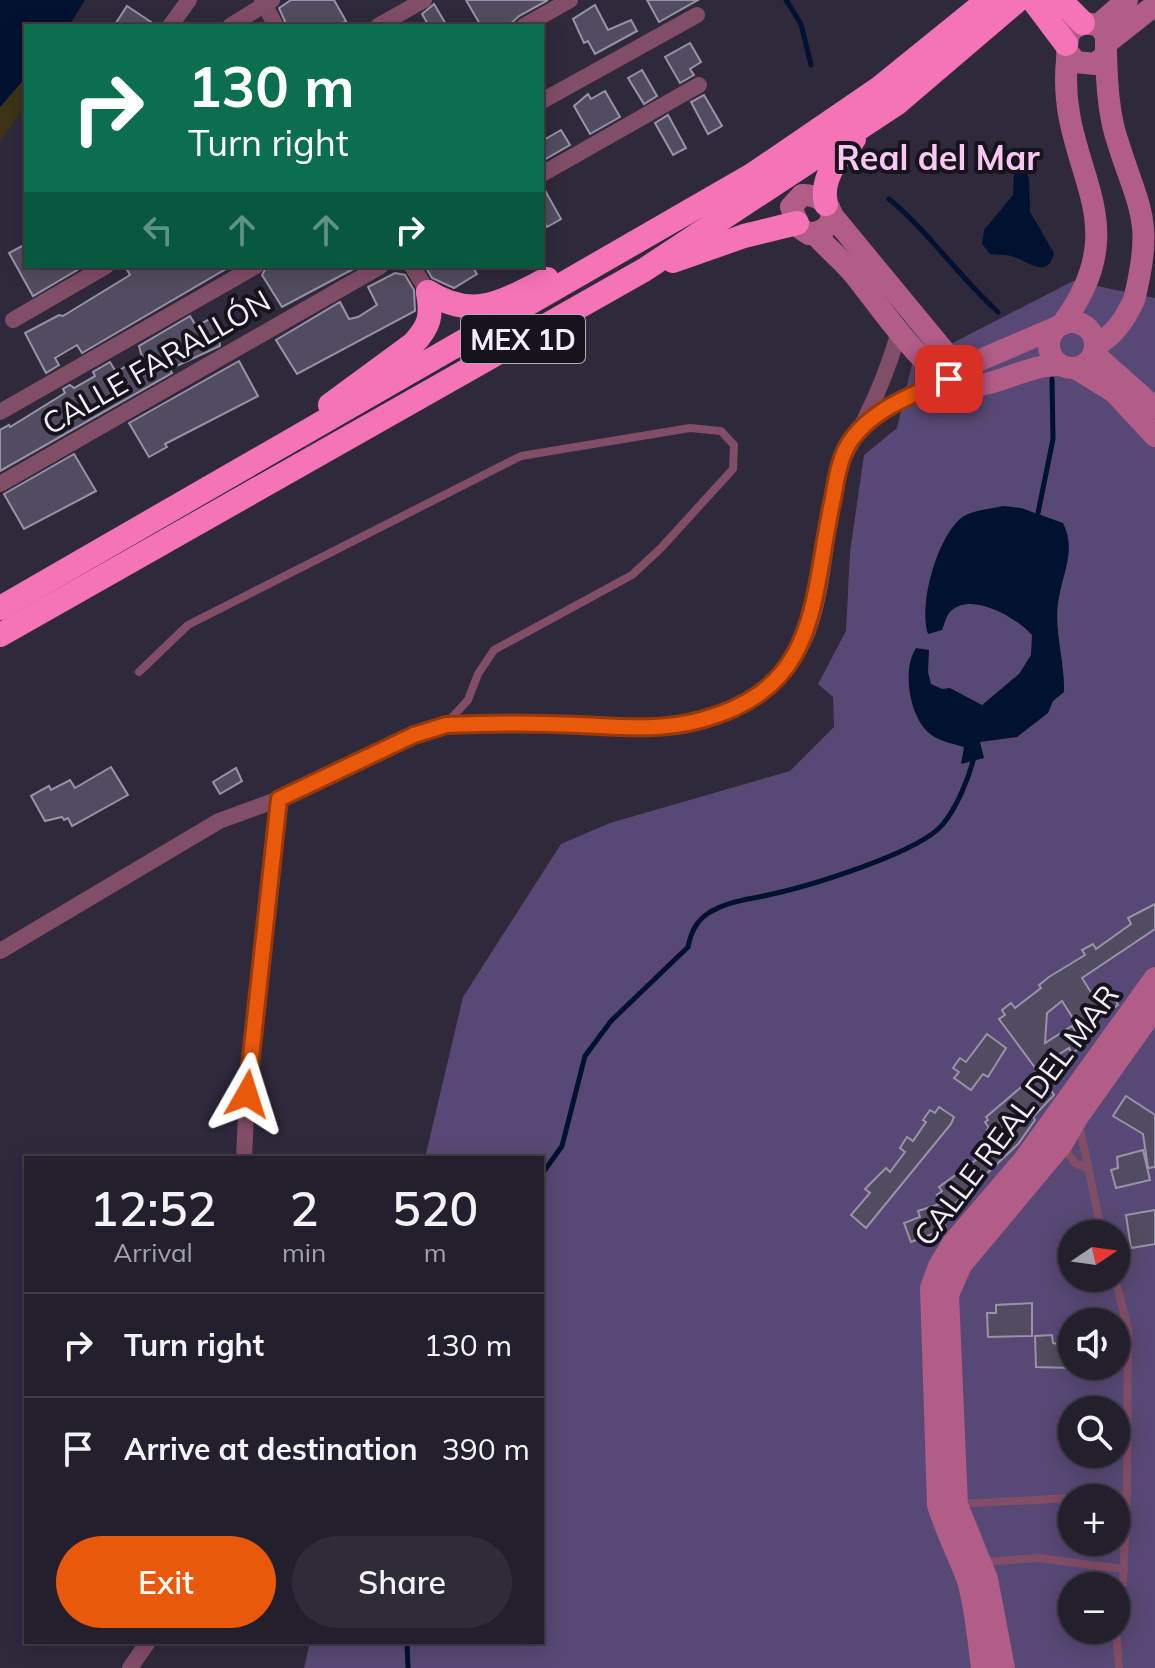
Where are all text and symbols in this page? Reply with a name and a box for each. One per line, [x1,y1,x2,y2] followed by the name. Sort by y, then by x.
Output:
[188,51,355,121] text: 130 m
[56,56,160,160] icon: right
[188,120,349,165] text: Turn right
[836,136,1040,179] district label: Real del Mar
[136,208,180,252] icon: left
[220,208,264,252] icon: ahead
[304,208,348,252] icon: ahead
[388,208,432,252] icon: right
[35,281,277,443] street label: CALLE FARALLÓN
[461,315,585,363] road number: MEX 1D
[915,345,983,413] pin
[927,357,971,401] icon: arrive
[905,977,1127,1253] street label: CALLE REAL DEL MAR
[205,1052,289,1136] position arrow
[90,1178,216,1238] text: 12:52
[290,1178,318,1238] text: 2
[392,1178,478,1238] text: 520
[1058,1220,1130,1292] north arrow
[1058,1220,1130,1644] map controls
[113,1236,193,1269] text: Arrival
[282,1236,326,1269] text: min
[424,1236,447,1269] text: m
[1058,1308,1130,1380] button: sound
[56,1323,100,1367] icon: right
[124,1326,264,1364] text: Turn right
[424,1326,512,1364] text: 130 m
[1058,1396,1130,1468] button: search
[56,1427,100,1471] icon: arrive
[124,1430,418,1468] text: Arrive at destination
[442,1430,530,1468] text: 390 m
[1058,1484,1130,1556] button: +
[56,1536,276,1628] button: Exit
[292,1536,512,1628] button: Share
[1058,1572,1130,1644] button: −

